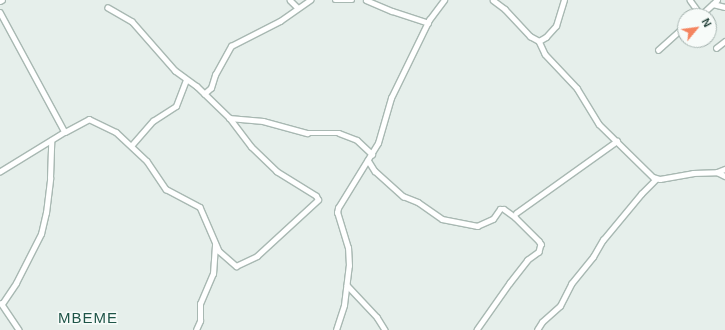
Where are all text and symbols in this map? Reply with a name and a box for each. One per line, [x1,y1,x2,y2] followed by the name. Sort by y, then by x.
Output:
[677,8,717,48] north arrow
[699,16,714,29] text: N
[58,309,118,327] district label: MBEME

